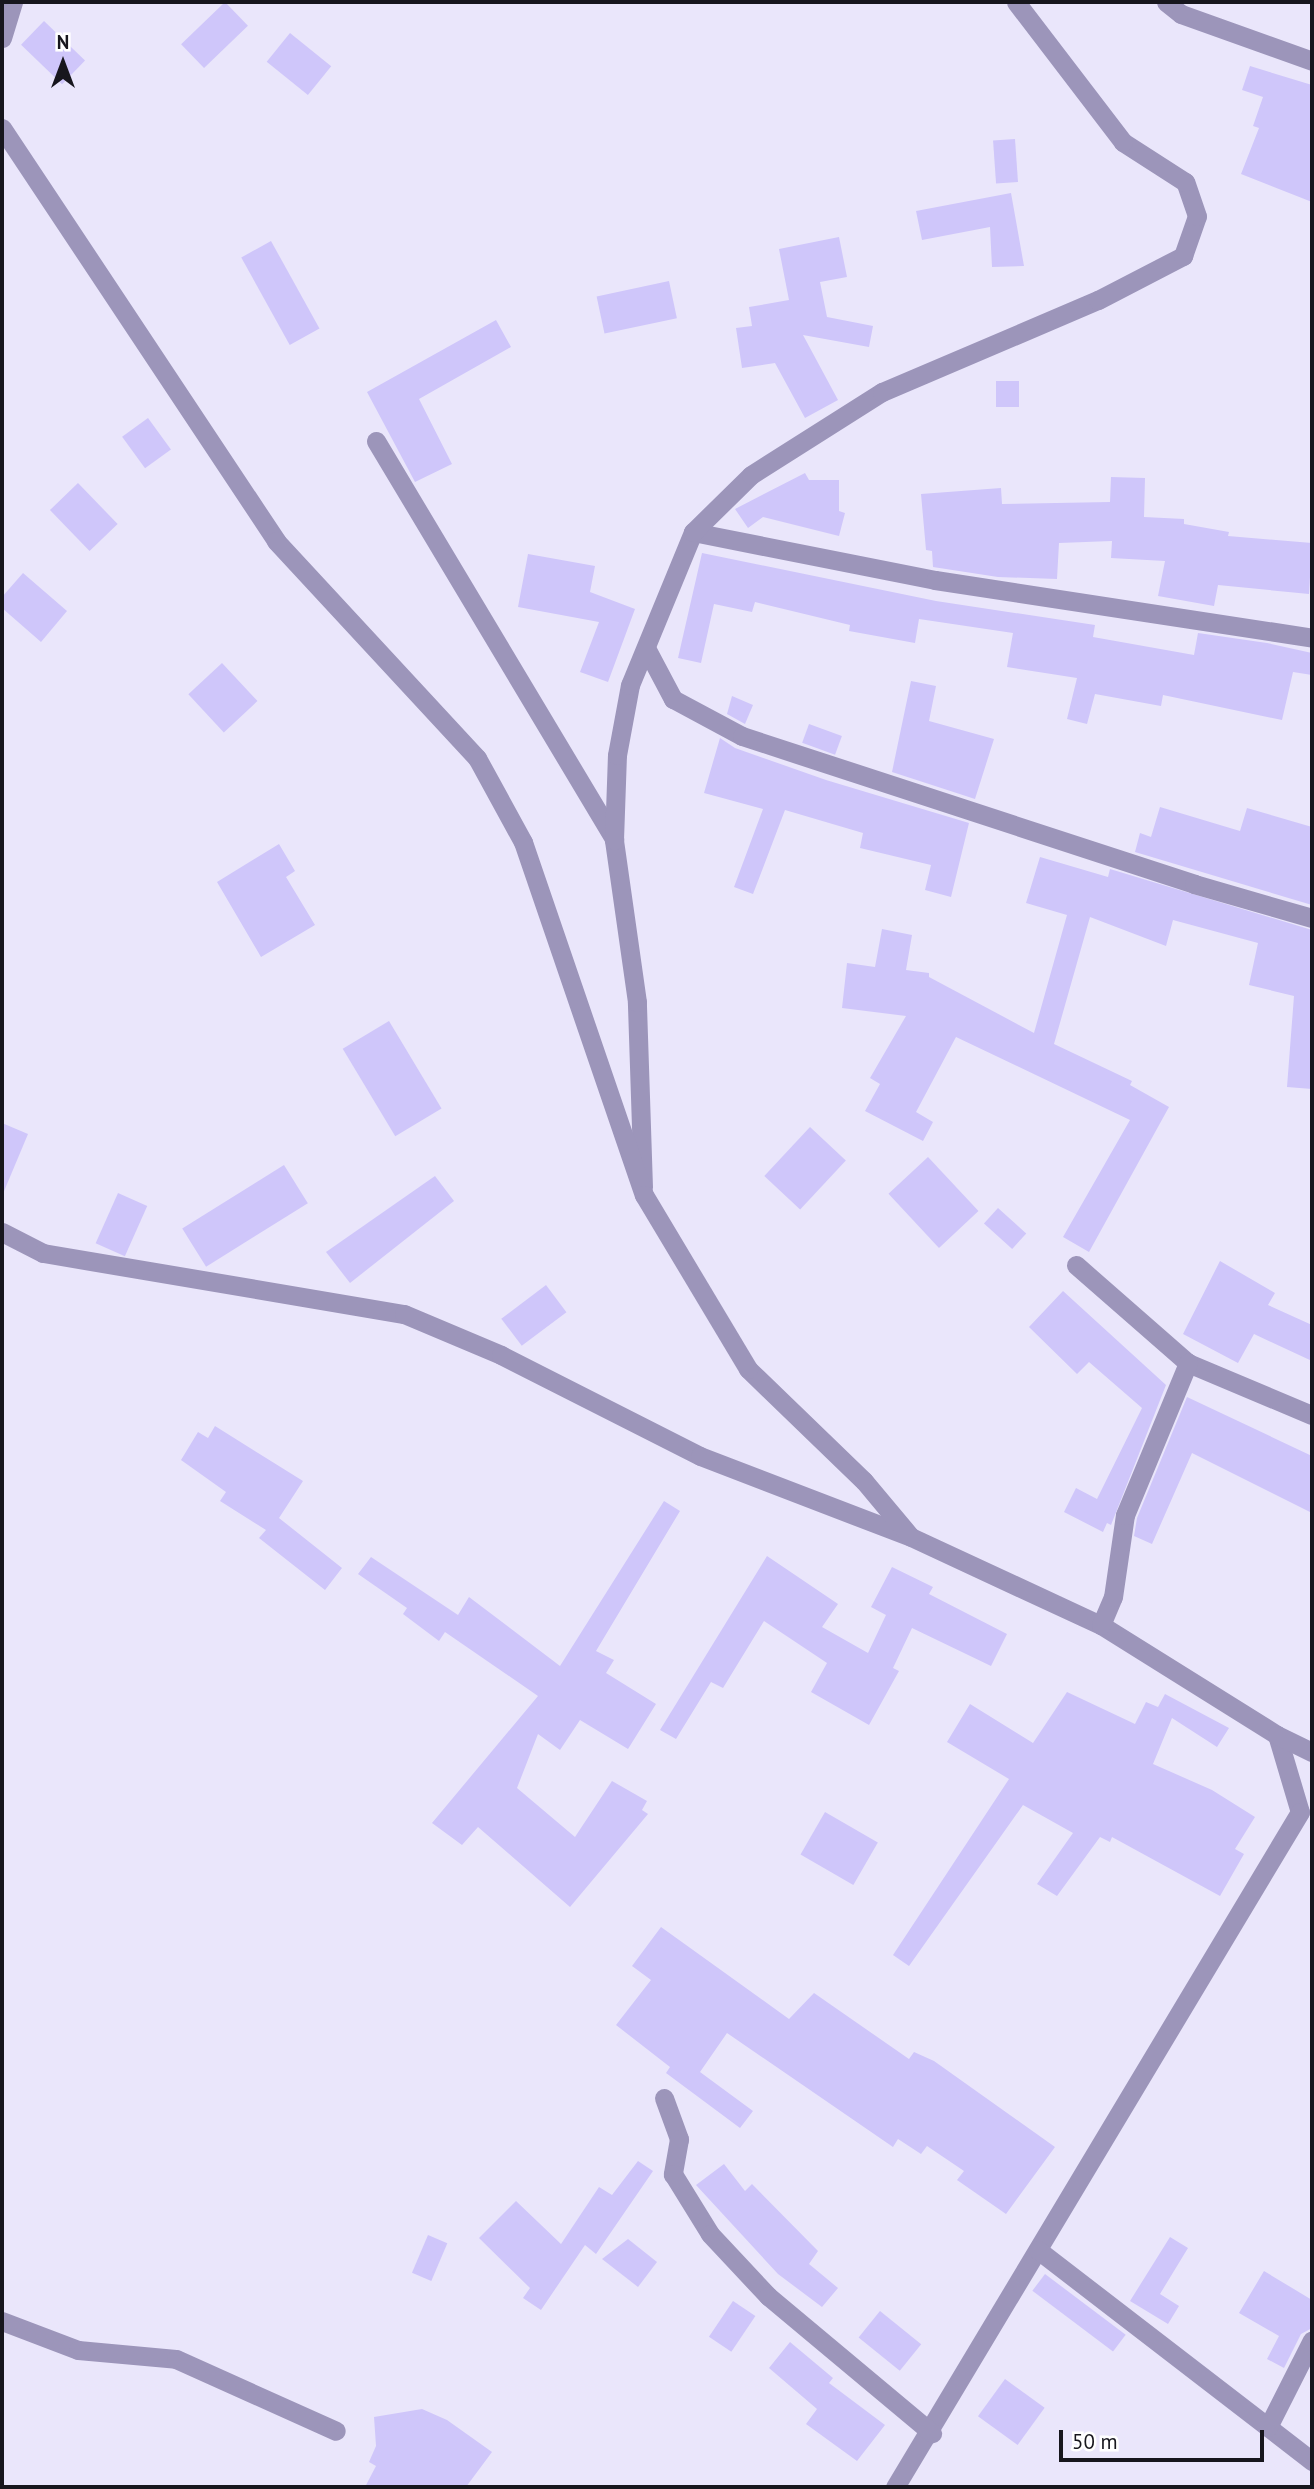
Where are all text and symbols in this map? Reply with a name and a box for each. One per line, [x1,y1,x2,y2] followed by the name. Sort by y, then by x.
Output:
[28,28,98,98] north arrow
[57,30,69,54] text: N
[1062,2416,1267,2460] scale bar
[1072,2428,1118,2455] text: 50 m

